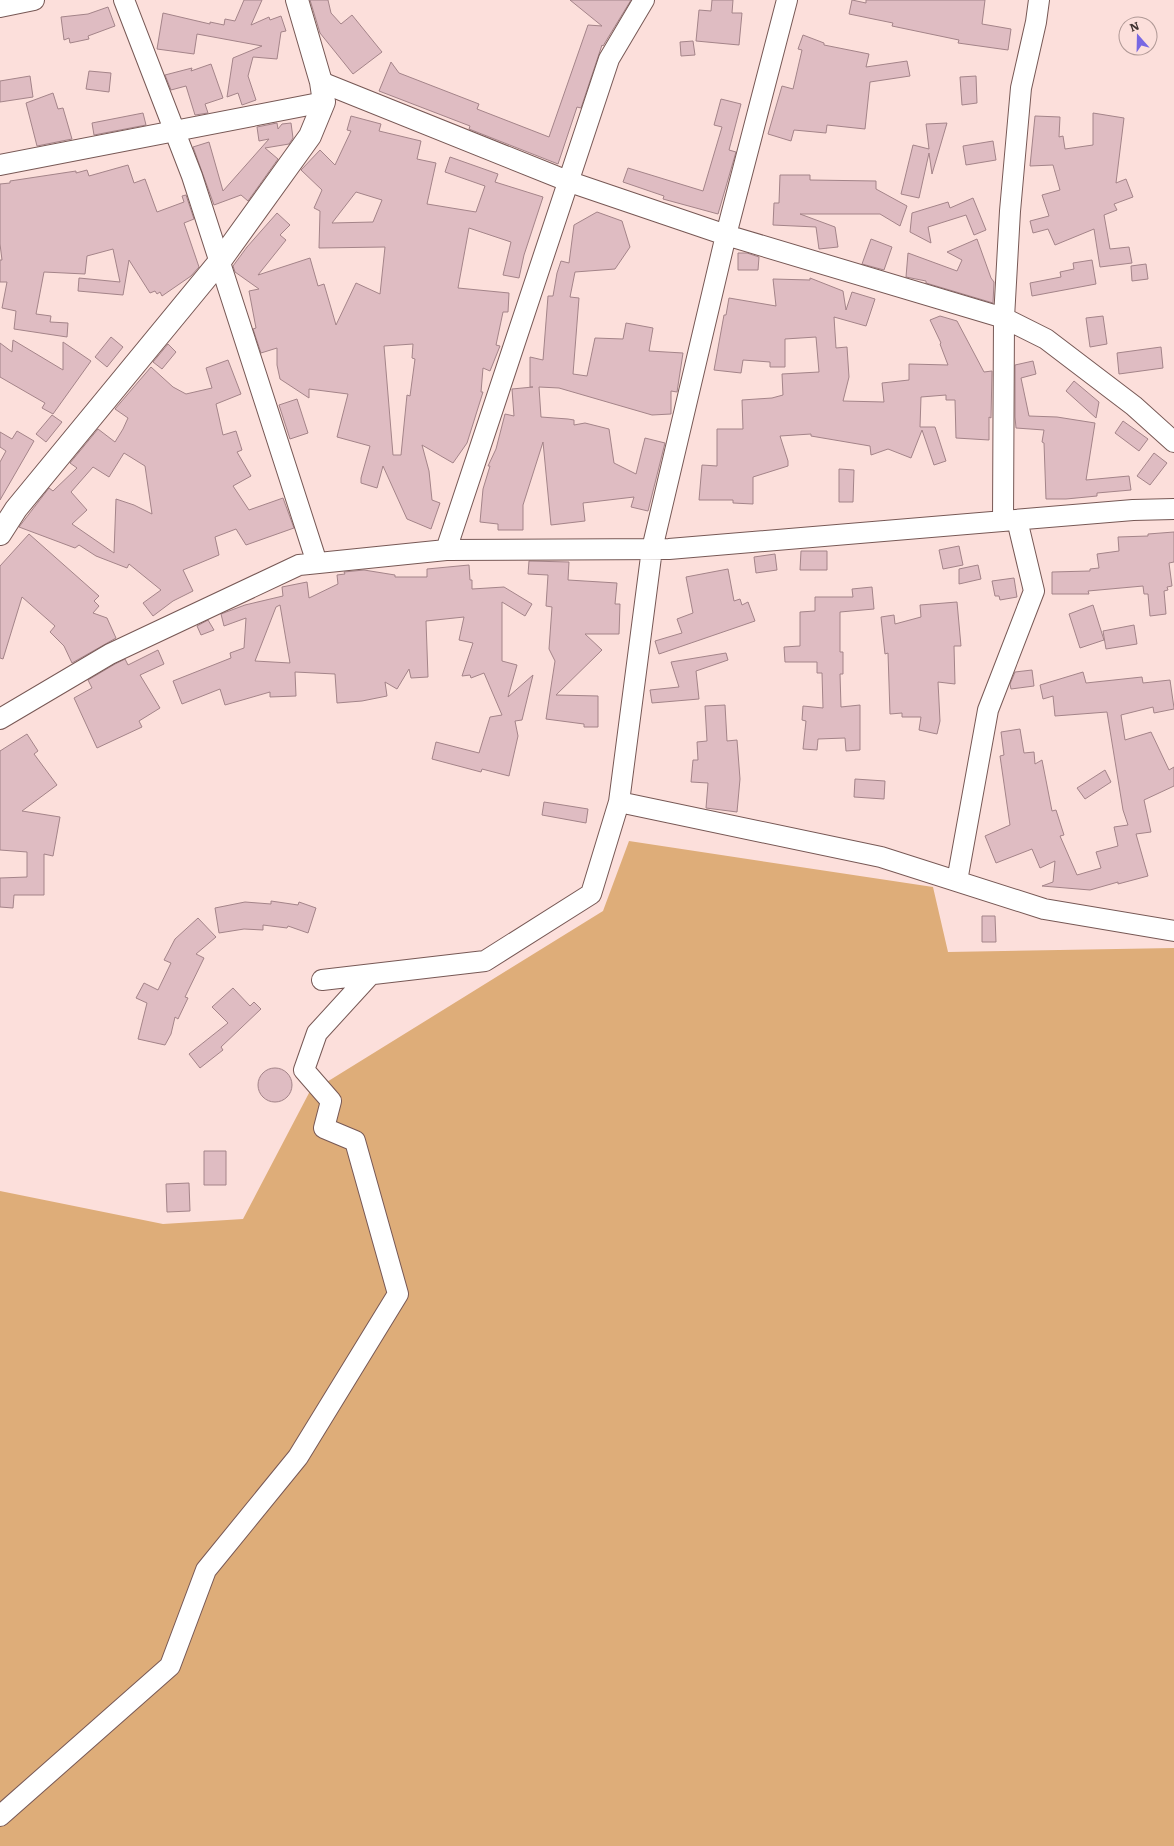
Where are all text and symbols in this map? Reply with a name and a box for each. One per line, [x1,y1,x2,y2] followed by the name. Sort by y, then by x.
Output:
[1118,16,1158,56] north arrow
[1127,17,1141,35] text: N

